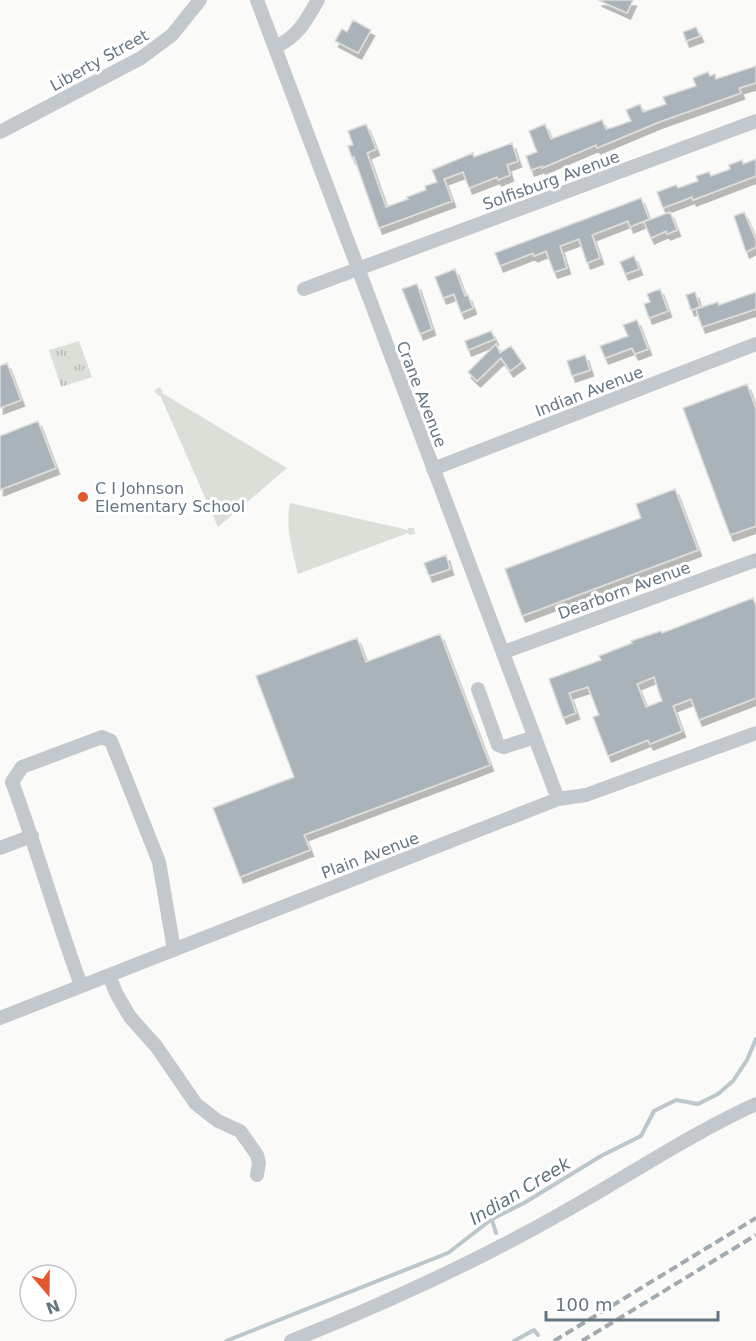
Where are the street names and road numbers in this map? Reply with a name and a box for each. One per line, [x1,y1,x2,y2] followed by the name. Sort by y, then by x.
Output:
[47,26,152,95] street label: Liberty Street
[480,147,622,214] street label: Solfisburg Avenue
[393,338,450,450] street label: Crane Avenue
[533,362,646,421] street label: Indian Avenue
[555,558,693,623] street label: Dearborn Avenue
[319,828,422,883] street label: Plain Avenue

